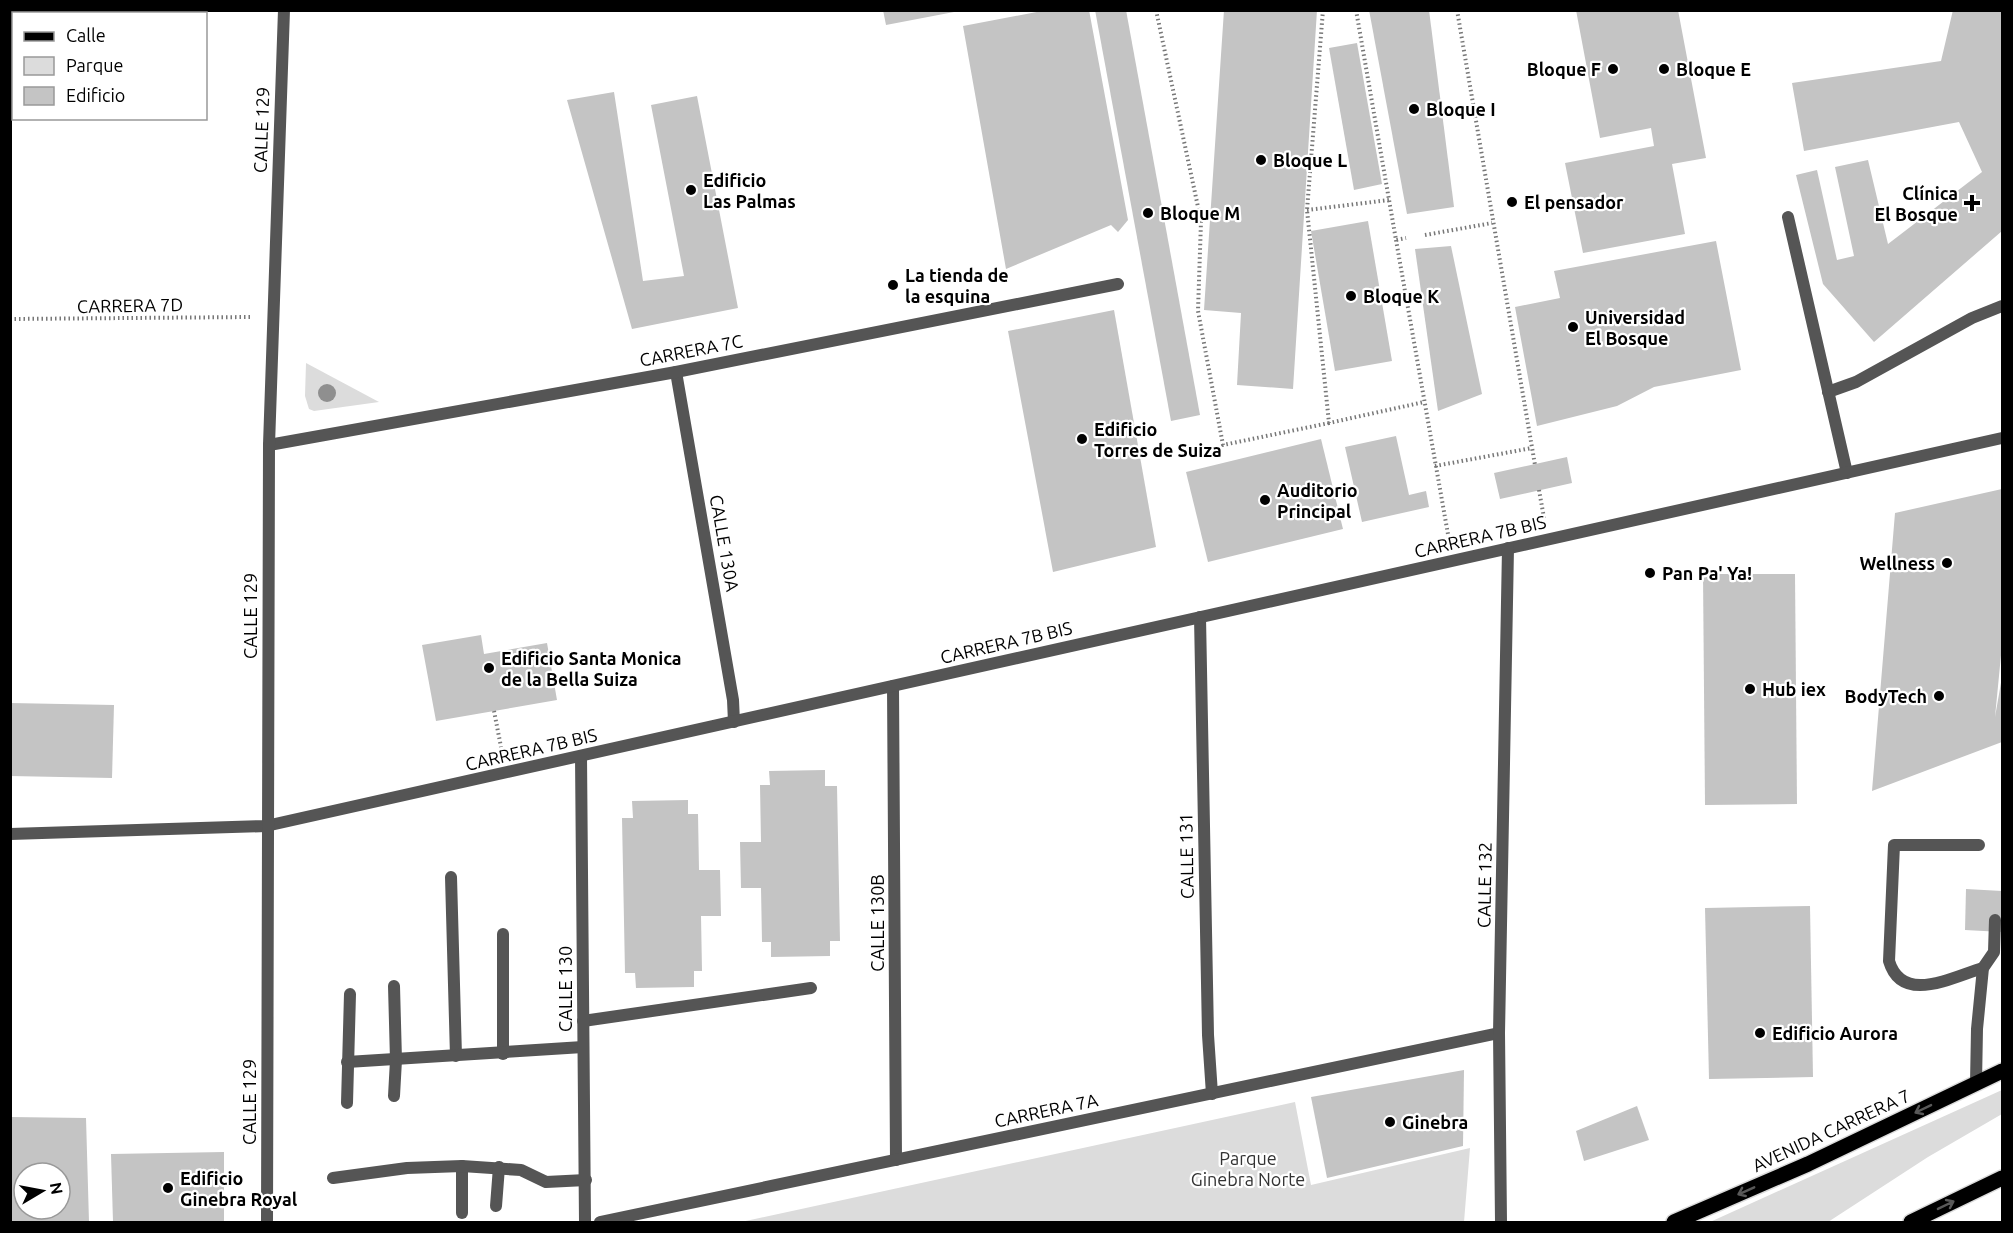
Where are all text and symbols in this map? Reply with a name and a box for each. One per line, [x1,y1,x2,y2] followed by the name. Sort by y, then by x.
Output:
[12,12,207,120] legend
[66,25,106,45] text: Calle
[66,55,123,75] text: Parque
[1527,59,1601,79] place label: Bloque F
[1676,59,1751,79] place label: Bloque E
[1606,62,1620,76] marker: Bloque F
[1657,62,1671,76] marker: Bloque E
[66,85,125,105] text: Edificio
[250,87,272,173] street label: CALLE 129
[1426,99,1496,119] place label: Bloque I
[1407,102,1421,116] marker: Bloque I
[1273,150,1347,170] place label: Bloque L
[1254,153,1268,167] marker: Bloque L
[703,170,796,211] place label: Edificio Las Palmas
[684,183,698,197] marker: Edificio Las Palmas
[1875,183,1958,224] place label: Clínica El Bosque
[1524,192,1624,212] place label: El pensador
[1963,194,1981,212] marker: Clínica El Bosque
[1505,195,1519,209] marker: El pensador
[1160,203,1240,223] place label: Bloque M
[1141,206,1155,220] marker: Bloque M
[905,265,1009,306] place label: La tienda de la esquina
[886,278,900,292] marker: La tienda de la esquina
[1363,286,1439,306] place label: Bloque K
[1344,289,1358,303] marker: Bloque K
[77,294,183,316] street label: CARRERA 7D
[1585,307,1685,348] place label: Universidad El Bosque
[1566,320,1580,334] marker: Universidad El Bosque
[638,330,744,370] street label: CARRERA 7C
[1094,419,1222,460] place label: Edificio Torres de Suiza
[1075,432,1089,446] marker: Edificio Torres de Suiza
[1277,480,1358,521] place label: Auditorio Principal
[707,493,743,593] street label: CALLE 130A
[1258,493,1272,507] marker: Auditorio Principal
[1412,511,1548,561] street label: CARRERA 7B BIS
[1859,553,1935,573] place label: Wellness
[1940,556,1954,570] marker: Wellness
[1662,563,1752,583] place label: Pan Pa' Ya!
[1643,566,1657,580] marker: Pan Pa' Ya!
[240,573,260,659] street label: CALLE 129
[938,617,1074,667] street label: CARRERA 7B BIS
[501,648,681,689] place label: Edificio Santa Monica de la Bella Suiza
[482,661,496,675] marker: Edificio Santa Monica de la Bella Suiza
[1762,679,1826,699] place label: Hub iex
[1743,682,1757,696] marker: Hub iex
[1845,686,1927,706] place label: BodyTech
[1932,689,1946,703] marker: BodyTech
[463,724,599,774] street label: CARRERA 7B BIS
[1175,813,1197,899] street label: CALLE 131
[1473,842,1495,928] street label: CALLE 132
[867,874,887,972] street label: CALLE 130B
[555,946,575,1032] street label: CALLE 130
[1772,1023,1898,1043] place label: Edificio Aurora
[1753,1026,1767,1040] marker: Edificio Aurora
[239,1059,259,1145] street label: CALLE 129
[1749,1085,1913,1175] street label: AVENIDA CARRERA 7
[993,1089,1100,1131] street label: CARRERA 7A
[1915,1103,1933,1115] one-way arrow
[1402,1112,1468,1132] place label: Ginebra
[1383,1115,1397,1129] marker: Ginebra
[1191,1148,1305,1189] park label: Parque Ginebra Norte
[12,1161,72,1221] north arrow
[180,1168,298,1209] place label: Edificio Ginebra Royal
[47,1181,67,1196] text: N
[161,1181,175,1195] marker: Edificio Ginebra Royal
[1738,1186,1756,1197] one-way arrow
[1937,1199,1955,1211] one-way arrow

